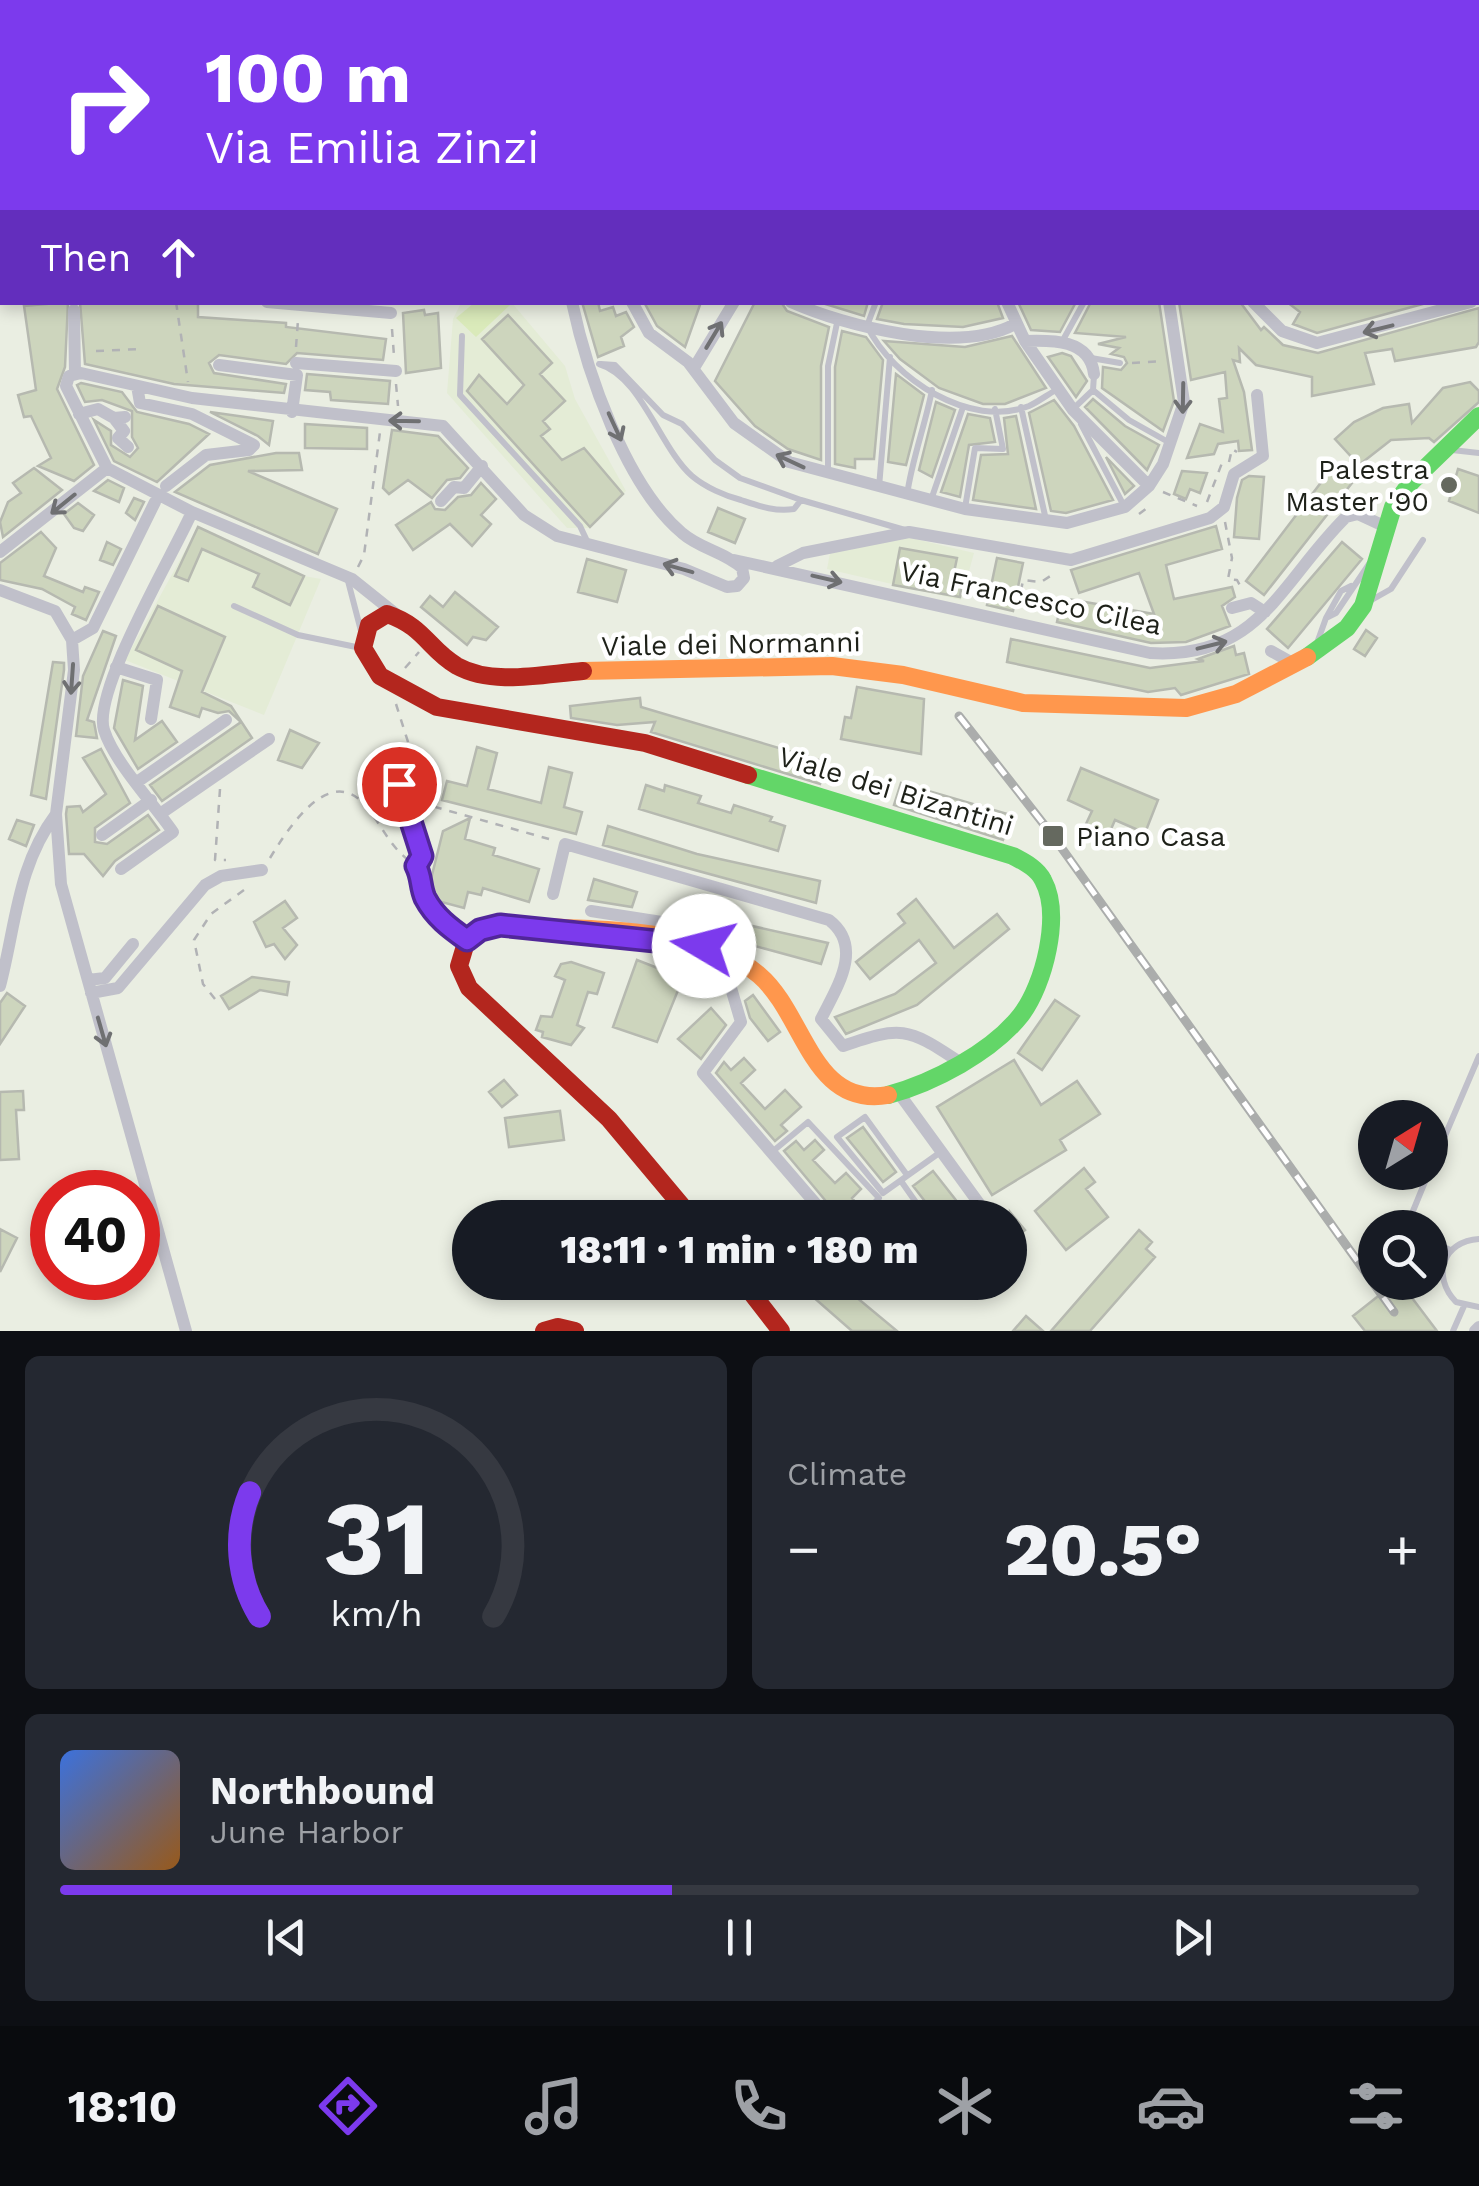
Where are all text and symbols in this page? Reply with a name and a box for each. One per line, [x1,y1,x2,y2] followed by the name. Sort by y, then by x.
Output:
[205,37,411,119] text: 100 m
[40,40,170,170] icon: right
[205,121,539,174] text: Via Emilia Zinzi
[151,230,206,285] icon: ahead
[40,236,131,280] text: Then
[1362,320,1394,339] one-way arrow
[704,322,724,350] one-way arrow
[1173,381,1192,413] one-way arrow
[607,411,626,441] one-way arrow
[388,412,420,431] one-way arrow
[776,450,806,469] one-way arrow
[1285,453,1429,518] place label: Palestra Master '90
[1438,474,1460,496] marker: Palestra Master '90
[51,493,77,515] one-way arrow
[897,554,1165,642] street label: Via Francesco Cilea
[663,558,694,577] one-way arrow
[810,571,842,589] one-way arrow
[601,625,861,663] street label: Viale dei Normanni
[1196,635,1227,654] one-way arrow
[62,662,81,694] one-way arrow
[774,740,1018,842] street label: Viale dei Bizantini
[357,742,442,827] pin
[372,757,427,812] icon: arrive
[1076,820,1226,853] place label: Piano Casa
[1040,823,1066,849] marker: Piano Casa
[652,894,756,998] position arrow
[94,1016,112,1047] one-way arrow
[1358,1100,1448,1190] north arrow
[1358,1100,1448,1300] map controls
[30,1170,160,1300] speed limit sign: 40
[1358,1210,1448,1300] button: search
[561,1228,918,1272] text: 18:11 · 1 min · 180 m
[787,1455,907,1493] text: Climate
[323,1477,429,1599] text: 31
[1004,1505,1202,1593] text: 20.5°
[787,1517,820,1581] text: −
[1386,1517,1419,1581] text: +
[330,1593,422,1635] text: km/h
[210,1769,435,1813] text: Northbound
[210,1813,404,1851] text: June Harbor
[259,1910,314,1965] icon: previous
[712,1910,767,1965] icon: pause
[1165,1910,1220,1965] icon: next
[313,2071,383,2141] icon: directions
[519,2071,589,2141] icon: music
[724,2071,794,2141] icon: phone
[930,2071,1000,2141] icon: climate
[1136,2071,1206,2141] icon: car
[1341,2071,1411,2141] icon: filters
[68,2080,177,2133] text: 18:10

